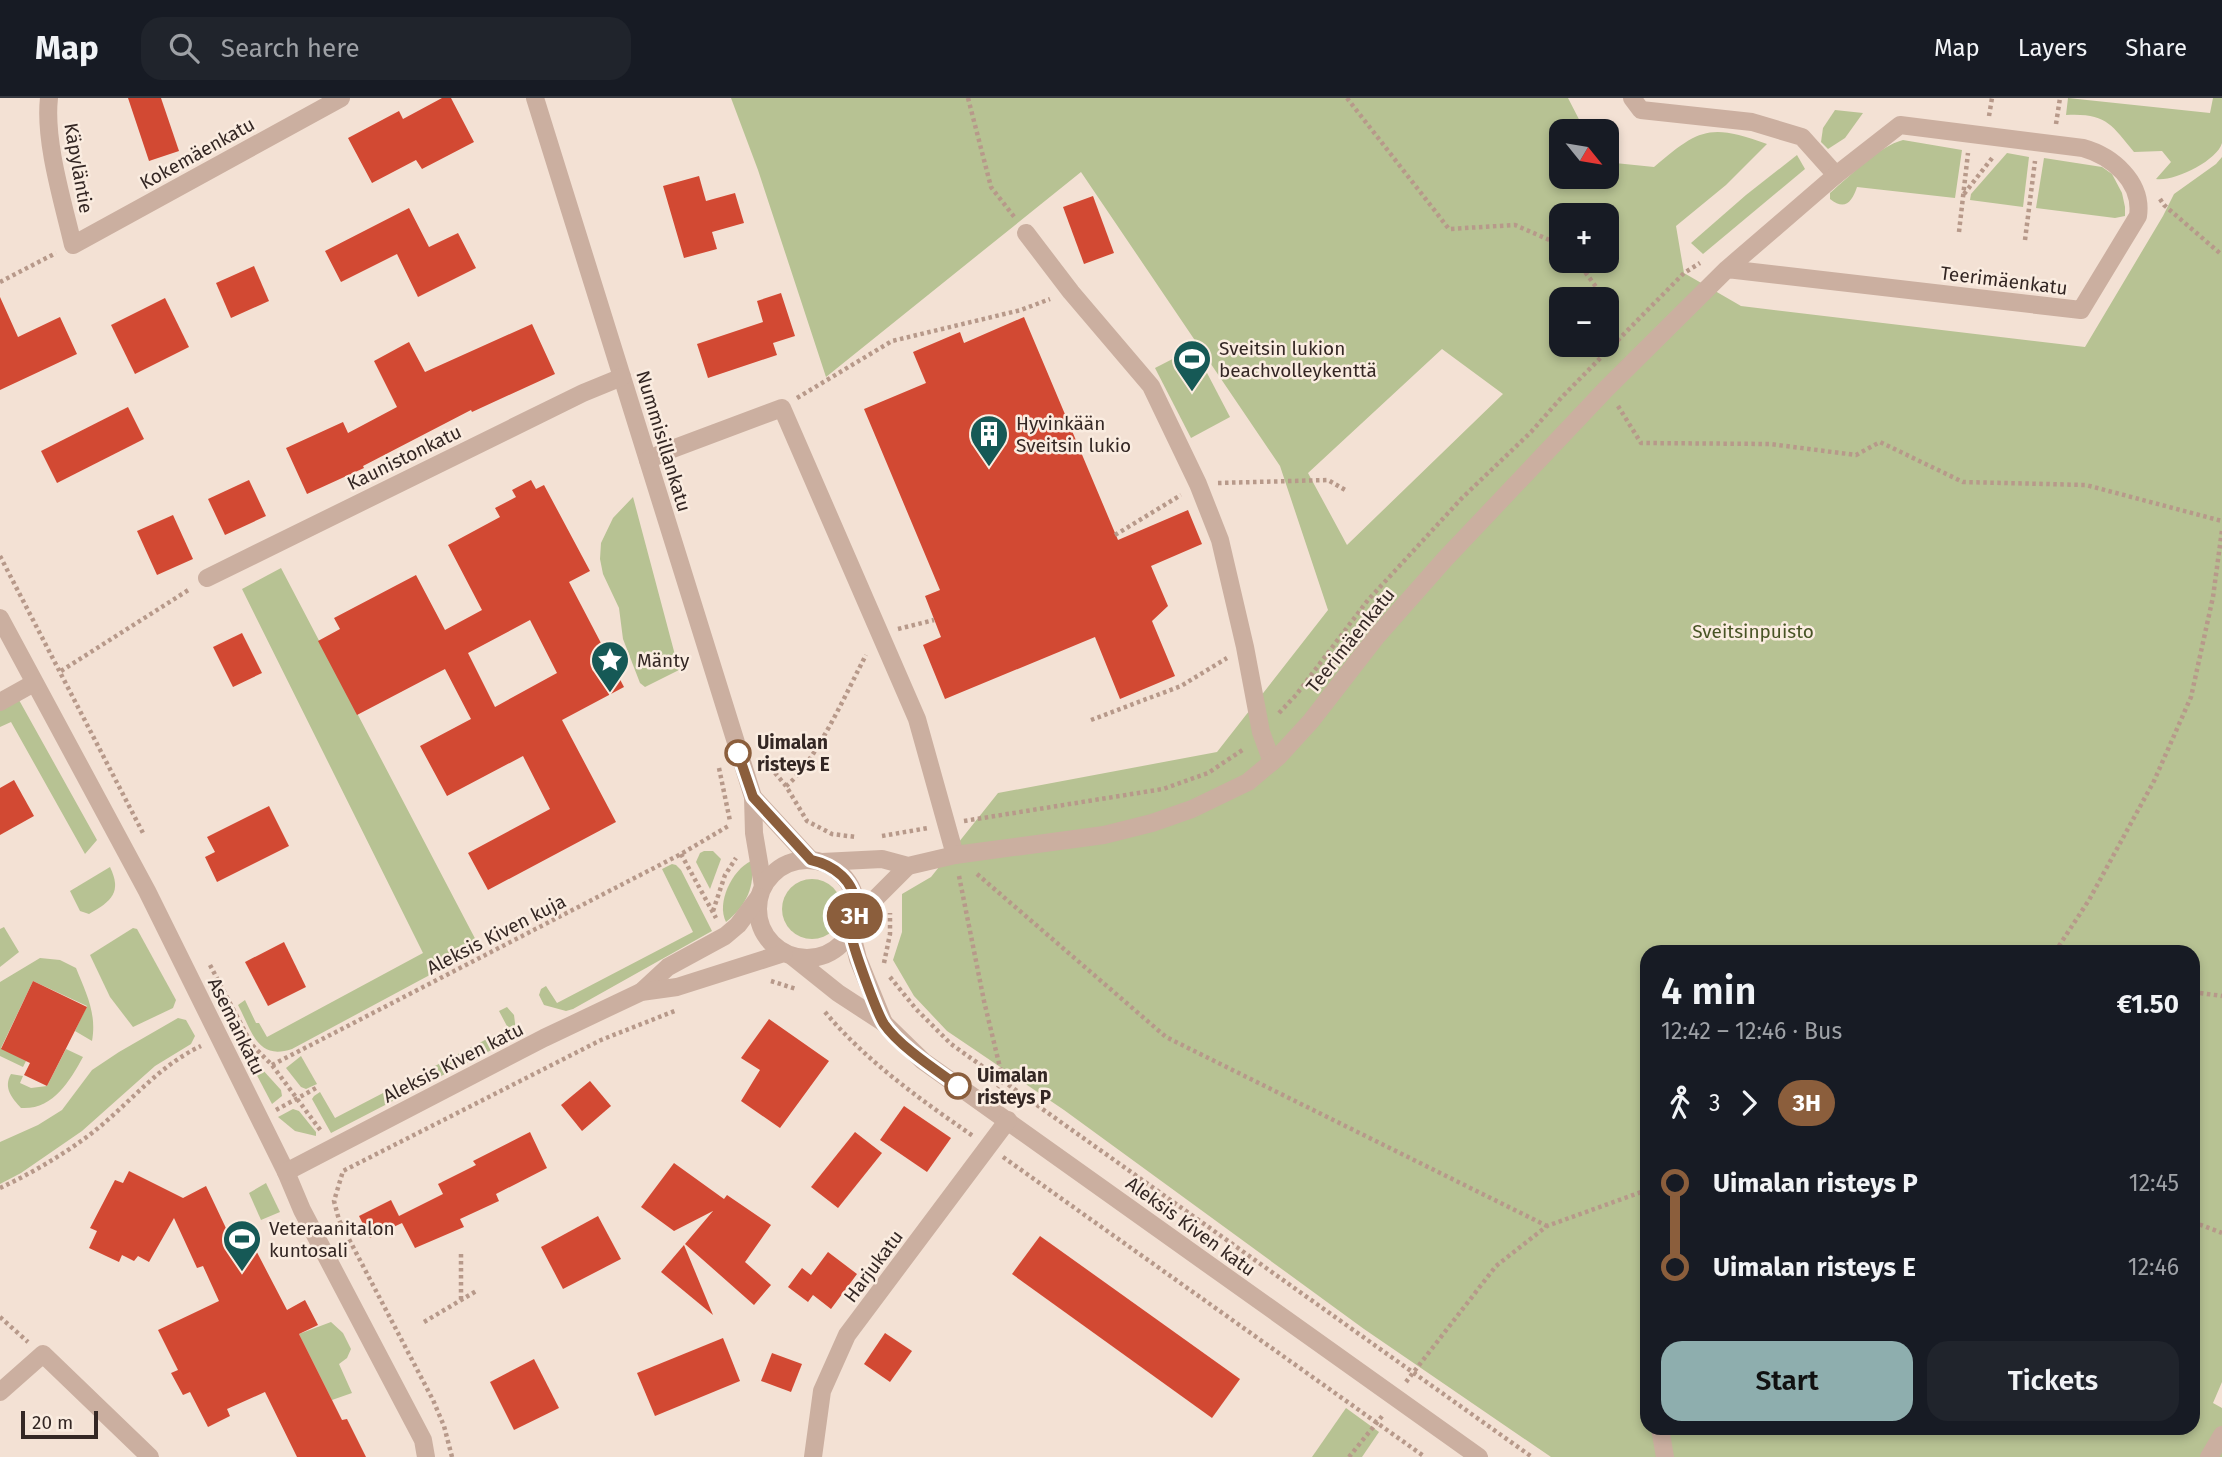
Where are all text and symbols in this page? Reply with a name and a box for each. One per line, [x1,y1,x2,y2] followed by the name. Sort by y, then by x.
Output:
[141,17,631,80] search box
[35,28,99,68] text: Map
[165,29,203,67] icon: search
[221,33,360,64] text: Search here
[1934,34,1980,62] text: Map
[2018,34,2087,62] text: Layers
[2125,34,2187,62] text: Share
[136,112,259,194] street label: Kokemäenkatu
[1549,119,1619,189] north arrow
[1549,119,1619,357] map controls
[59,121,98,215] street label: Käpyläntie
[1549,203,1619,273] button: +
[1939,261,2069,300] street label: Teerimäenkatu
[1549,287,1619,357] button: −
[1219,337,1377,382] place label: Sveitsin lukion beachvolleykenttä
[1171,338,1213,393] sports icon: Sveitsin lukion beachvolleykenttä
[631,368,696,515] street label: Nummisillankatu
[1016,412,1131,457] place label: Hyvinkään Sveitsin lukio
[968,413,1010,468] building icon: Hyvinkään Sveitsin lukio
[343,420,465,495] street label: Kaunistonkatu
[1301,583,1400,697] street label: Teerimäenkatu
[1692,620,1814,643] park label: Sveitsinpuisto
[589,639,631,694] place icon: Mänty
[637,649,690,672] place label: Mänty
[757,731,830,776] place label: Uimalan risteys E
[725,740,751,766] marker: Uimalan risteys E
[423,889,570,979] street label: Aleksis Kiven kuja
[824,893,886,939] line badge: 3H
[841,902,869,930] text: 3H
[1661,968,1756,1014] text: 4 min
[203,974,270,1079] street label: Asemankatu
[2117,989,2179,1020] text: €1.50
[379,1017,527,1108] street label: Aleksis Kiven katu
[1661,1017,1842,1045] text: 12:42 – 12:46 · Bus
[977,1064,1051,1109] place label: Uimalan risteys P
[945,1073,971,1099] marker: Uimalan risteys P
[1661,1084,1699,1122] icon: walk
[1730,1084,1768,1122] icon: forward
[1709,1089,1720,1117] text: 3
[1792,1089,1821,1117] text: 3H
[1713,1168,1918,1199] text: Uimalan risteys P
[2129,1169,2179,1197] text: 12:45
[1121,1172,1260,1281] street label: Aleksis Kiven katu
[269,1217,395,1262] place label: Veteraanitalon kuntosali
[221,1218,263,1273] sports icon: Veteraanitalon kuntosali
[839,1226,908,1307] street label: Harjukatu
[1713,1252,1916,1283] text: Uimalan risteys E
[2128,1253,2179,1281] text: 12:46
[1661,1341,1913,1421] button: Start
[1927,1341,2179,1421] button: Tickets
[21,1408,98,1440] scale bar
[32,1411,73,1434] text: 20 m

